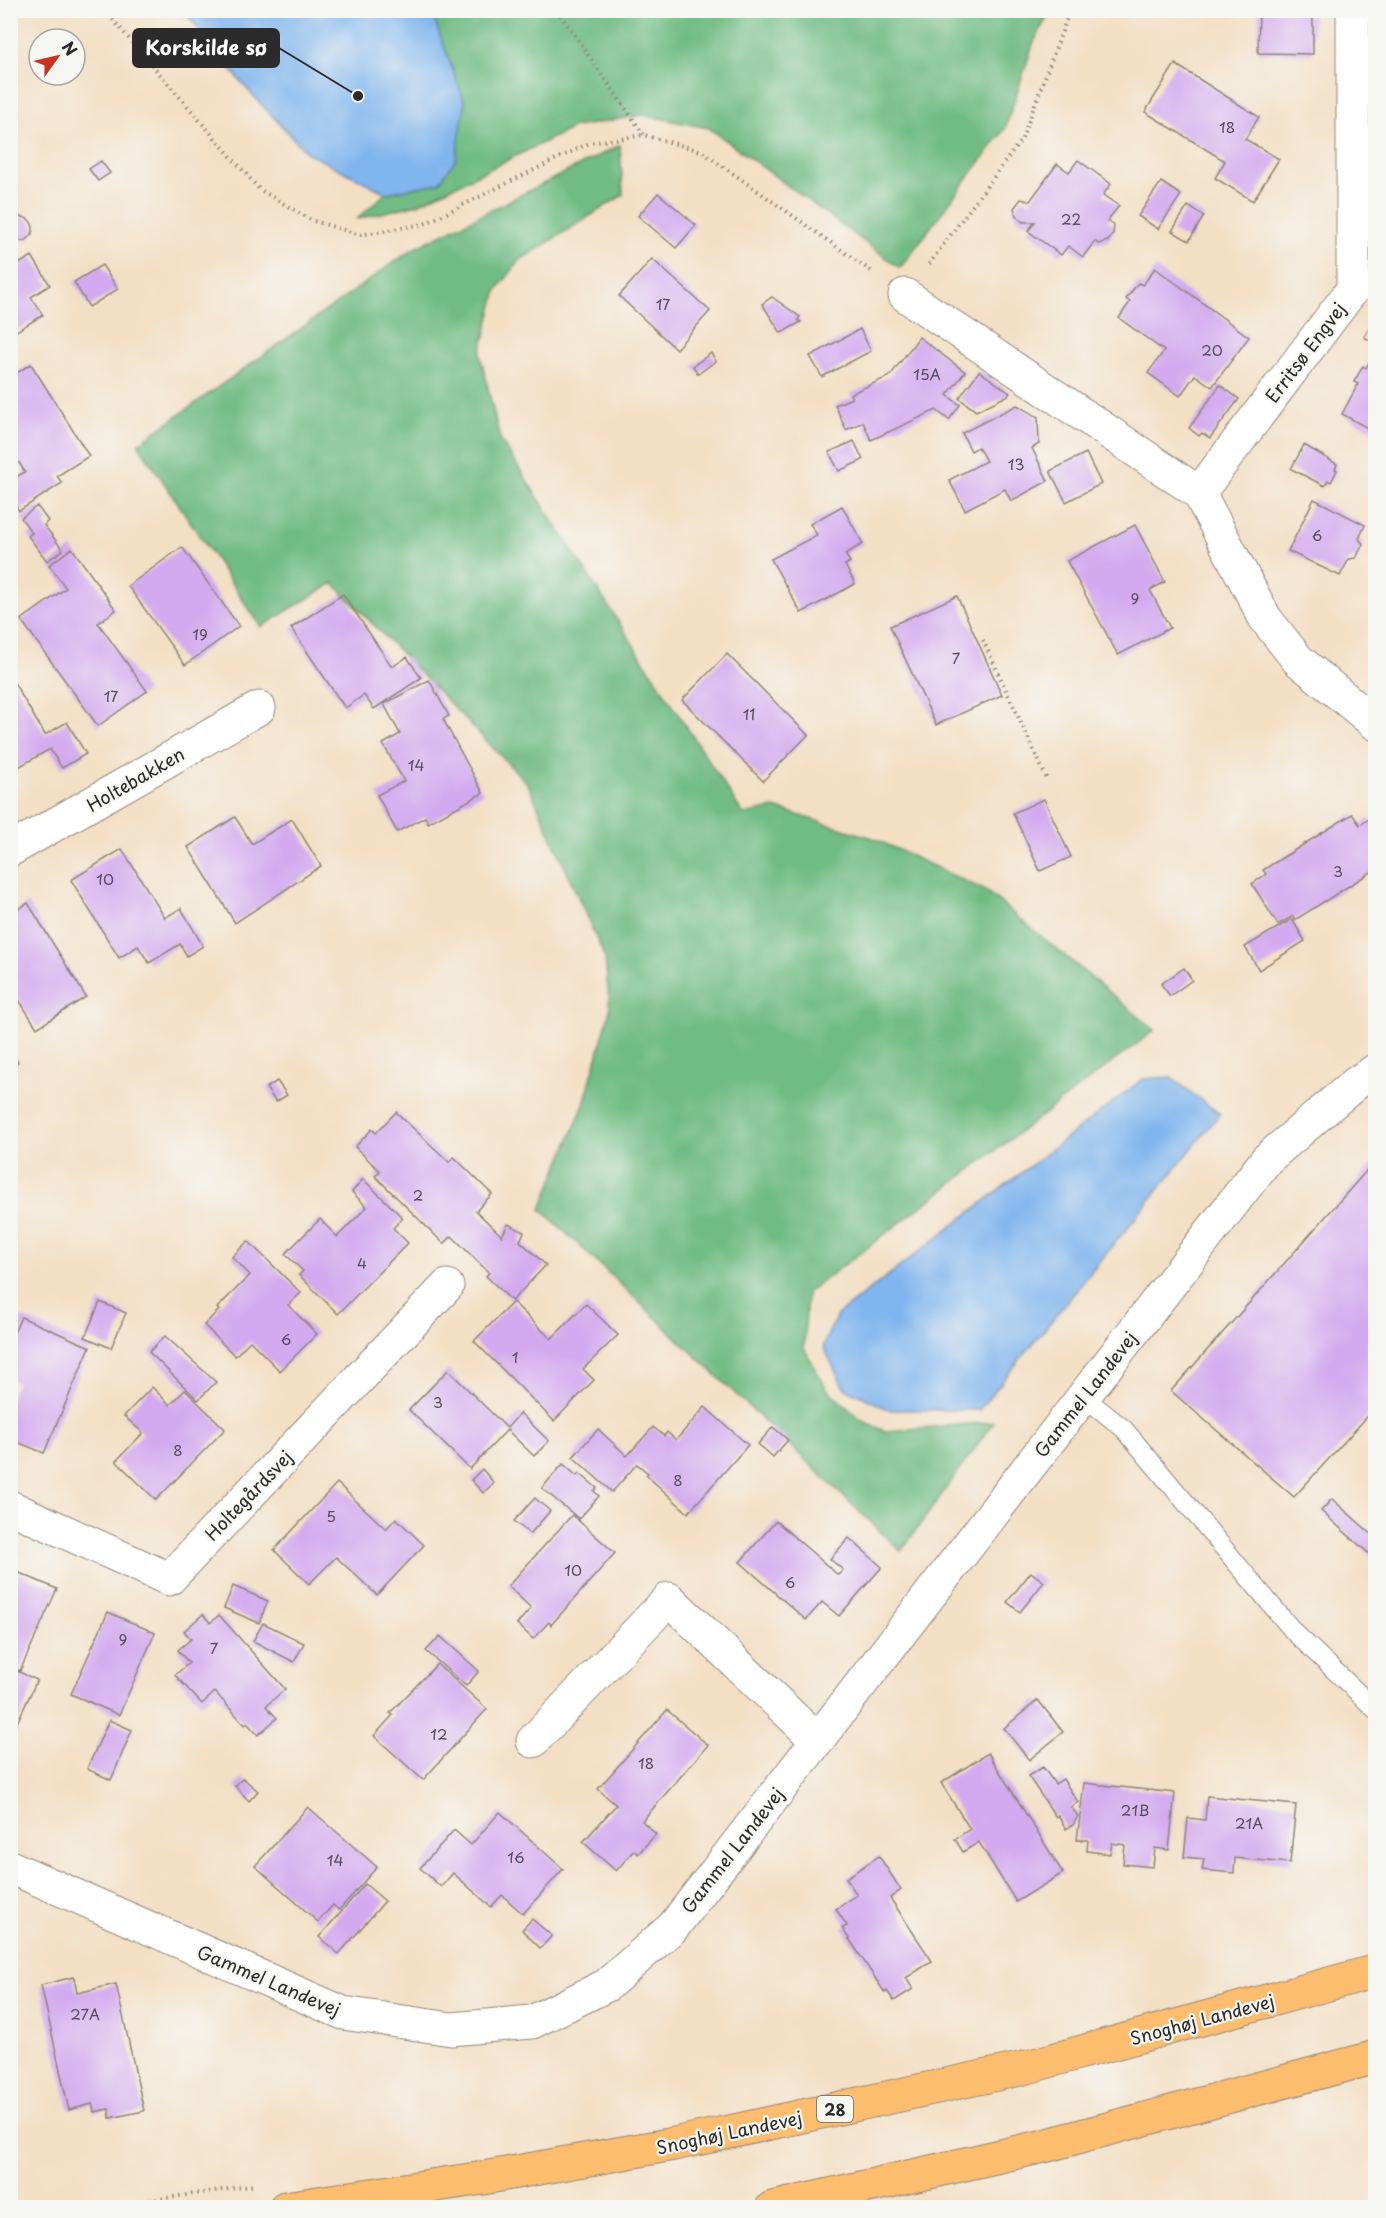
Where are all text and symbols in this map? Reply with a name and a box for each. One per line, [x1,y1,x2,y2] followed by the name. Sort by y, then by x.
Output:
[27,27,87,87] north arrow
[133,29,279,67] callout: Korskilde sø
[145,32,267,62] text: Korskilde sø
[57,36,84,60] text: N
[1219,115,1235,138] house number: 18
[1061,207,1081,230] house number: 22
[656,292,670,315] house number: 17
[1258,296,1352,408] street label: Erritsø Engvej
[1201,338,1223,361] house number: 20
[913,362,941,385] house number: 15A
[1008,452,1024,475] house number: 13
[1312,523,1322,546] house number: 6
[1131,586,1139,609] house number: 9
[192,622,208,645] house number: 19
[952,646,961,669] house number: 7
[104,684,118,707] house number: 17
[743,702,755,725] house number: 11
[81,740,189,818] street label: Holtebakken
[408,753,424,776] house number: 14
[1333,859,1343,882] house number: 3
[96,867,114,890] house number: 10
[413,1183,423,1206] house number: 2
[357,1251,367,1274] house number: 4
[1027,1325,1143,1463] street label: Gammel Landevej
[281,1327,291,1350] house number: 6
[512,1345,518,1368] house number: 1
[433,1390,443,1413] house number: 3
[173,1438,183,1461] house number: 8
[198,1444,298,1546] street label: Holtegårdsvej
[673,1468,683,1491] house number: 8
[326,1504,336,1527] house number: 5
[564,1558,582,1581] house number: 10
[785,1570,795,1593] house number: 6
[119,1627,127,1650] house number: 9
[210,1636,219,1659] house number: 7
[430,1722,448,1745] house number: 12
[638,1751,654,1774] house number: 18
[674,1781,790,1919] street label: Gammel Landevej
[1121,1798,1149,1821] house number: 21B
[1235,1811,1263,1834] house number: 21A
[507,1845,525,1868] house number: 16
[327,1848,343,1871] house number: 14
[193,1938,345,2022] street label: Gammel Landevej
[1127,1987,1277,2051] street label: Snoghøj Landevej
[70,2002,100,2025] house number: 27A
[817,2096,853,2122] road number: 28
[654,2103,804,2161] street label: Snoghøj Landevej

